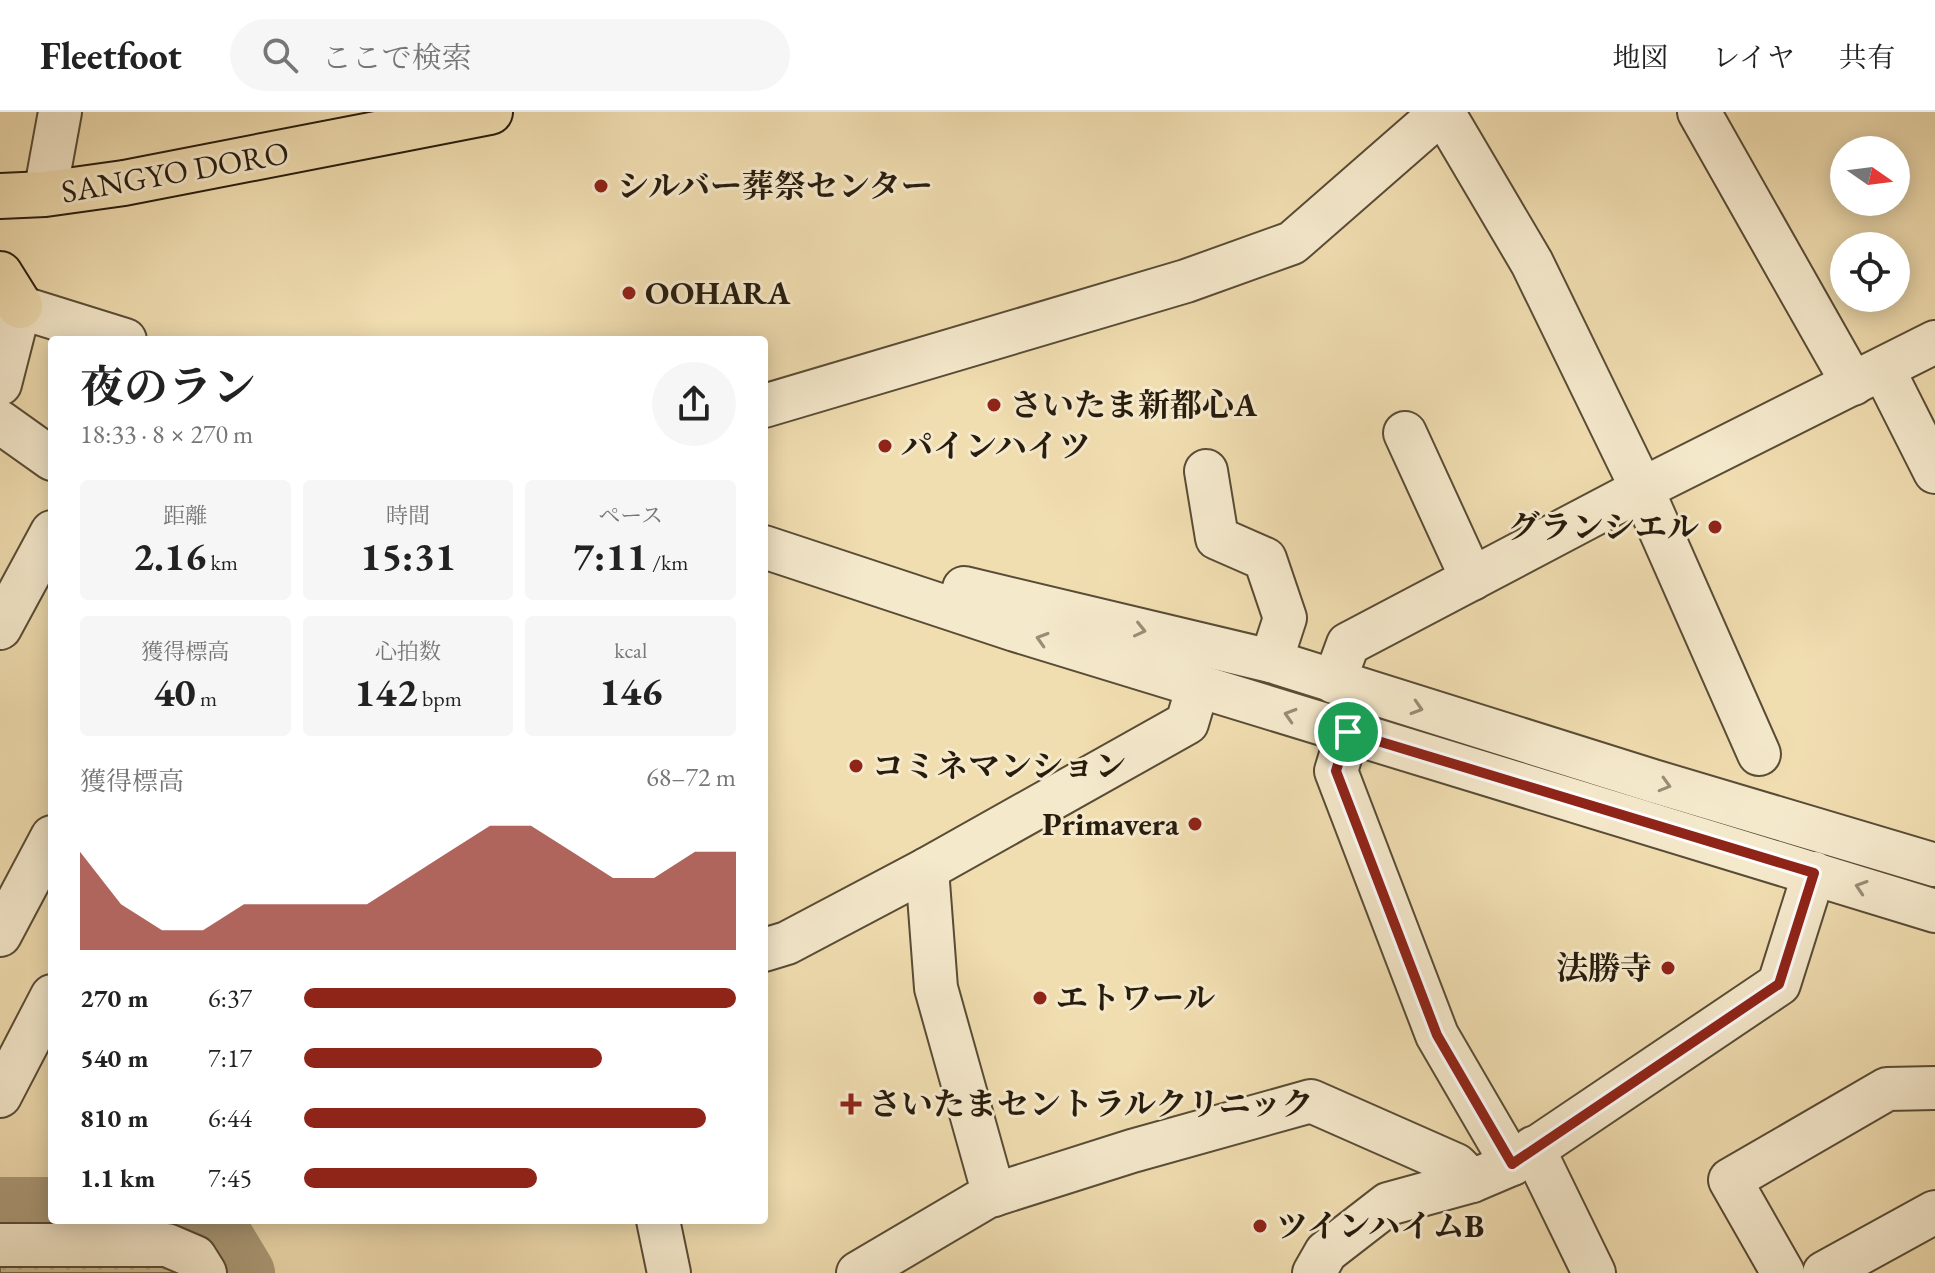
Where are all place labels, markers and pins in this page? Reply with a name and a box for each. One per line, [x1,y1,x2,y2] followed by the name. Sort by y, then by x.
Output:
[617,165,933,207] place label: シルバー葬祭センター
[592,177,610,195] marker: シルバー葬祭センター
[645,272,791,314] place label: OOHARA
[620,284,638,302] marker: OOHARA
[1010,384,1258,426] place label: さいたま新都心A
[985,396,1003,414] marker: さいたま新都心A
[901,425,1091,467] place label: パインハイツ
[876,437,894,455] marker: パインハイツ
[1508,506,1699,548] place label: グランシエル
[1706,518,1724,536] marker: グランシエル
[1314,698,1382,766] pin
[872,745,1127,787] place label: コミネマンション
[847,757,865,775] marker: コミネマンション
[1042,803,1180,845] place label: Primavera
[1186,815,1204,833] marker: Primavera
[1556,947,1652,989] place label: 法勝寺
[1659,959,1677,977] marker: 法勝寺
[1056,977,1215,1019] place label: エトワール
[1031,989,1049,1007] marker: エトワール
[869,1083,1313,1125] place label: さいたまセントラルクリニック
[840,1093,862,1115] marker: さいたまセントラルクリニック
[1276,1205,1484,1247] place label: ツインハイムB
[1251,1217,1269,1235] marker: ツインハイムB

